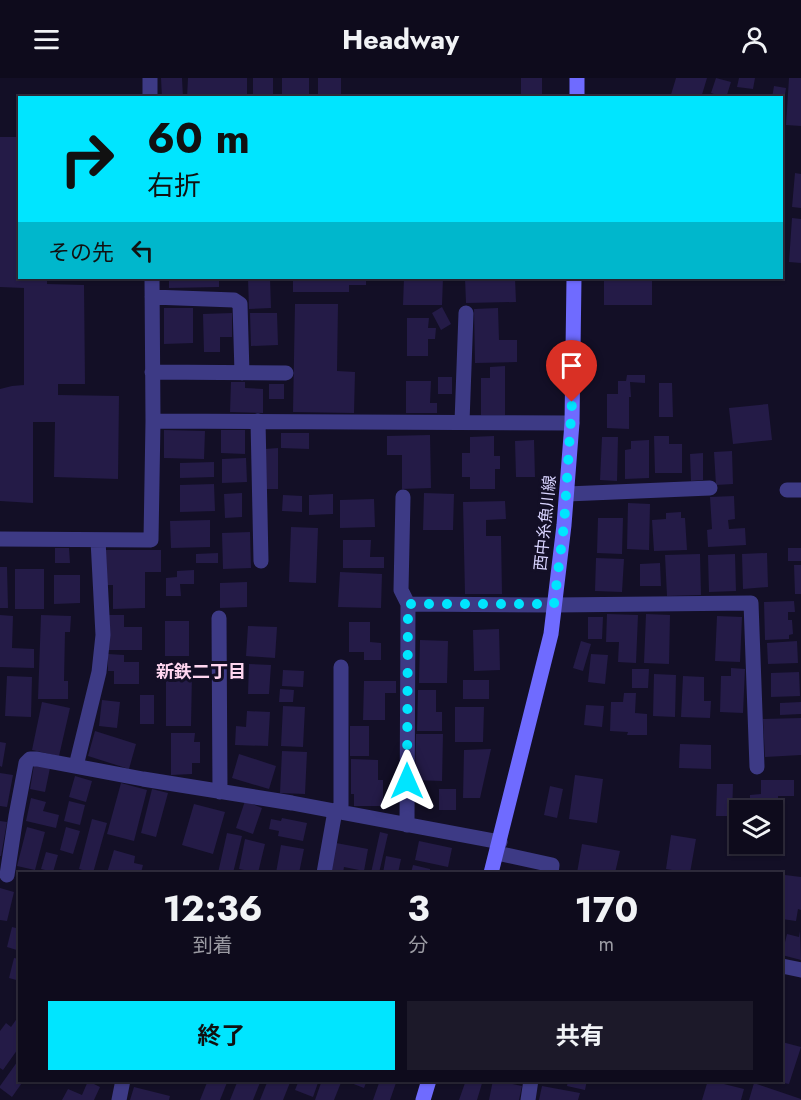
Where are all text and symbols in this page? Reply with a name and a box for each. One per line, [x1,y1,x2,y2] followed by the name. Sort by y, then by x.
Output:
[342,20,459,59] text: Headway
[30,23,63,56] icon: menu
[738,23,771,56] icon: person
[147,108,250,169] text: 60 m
[48,120,126,198] icon: right
[147,166,201,205] text: 右折
[126,234,159,267] icon: left
[48,236,114,268] text: その先
[546,340,597,402] pin
[555,349,588,382] icon: arrive
[529,474,561,572] street label: 西中糸魚川線
[156,659,246,685] district label: 新鉄二丁目
[375,749,439,813] position arrow
[729,800,783,854] map controls
[729,800,783,854] button: layers
[163,882,263,934] text: 12:36
[407,882,430,934] text: 3
[574,883,638,935] text: 170
[599,930,614,959] text: m
[193,931,233,960] text: 到着
[409,931,429,960] text: 分
[48,1001,395,1070] button: 終了
[407,1001,753,1070] button: 共有

